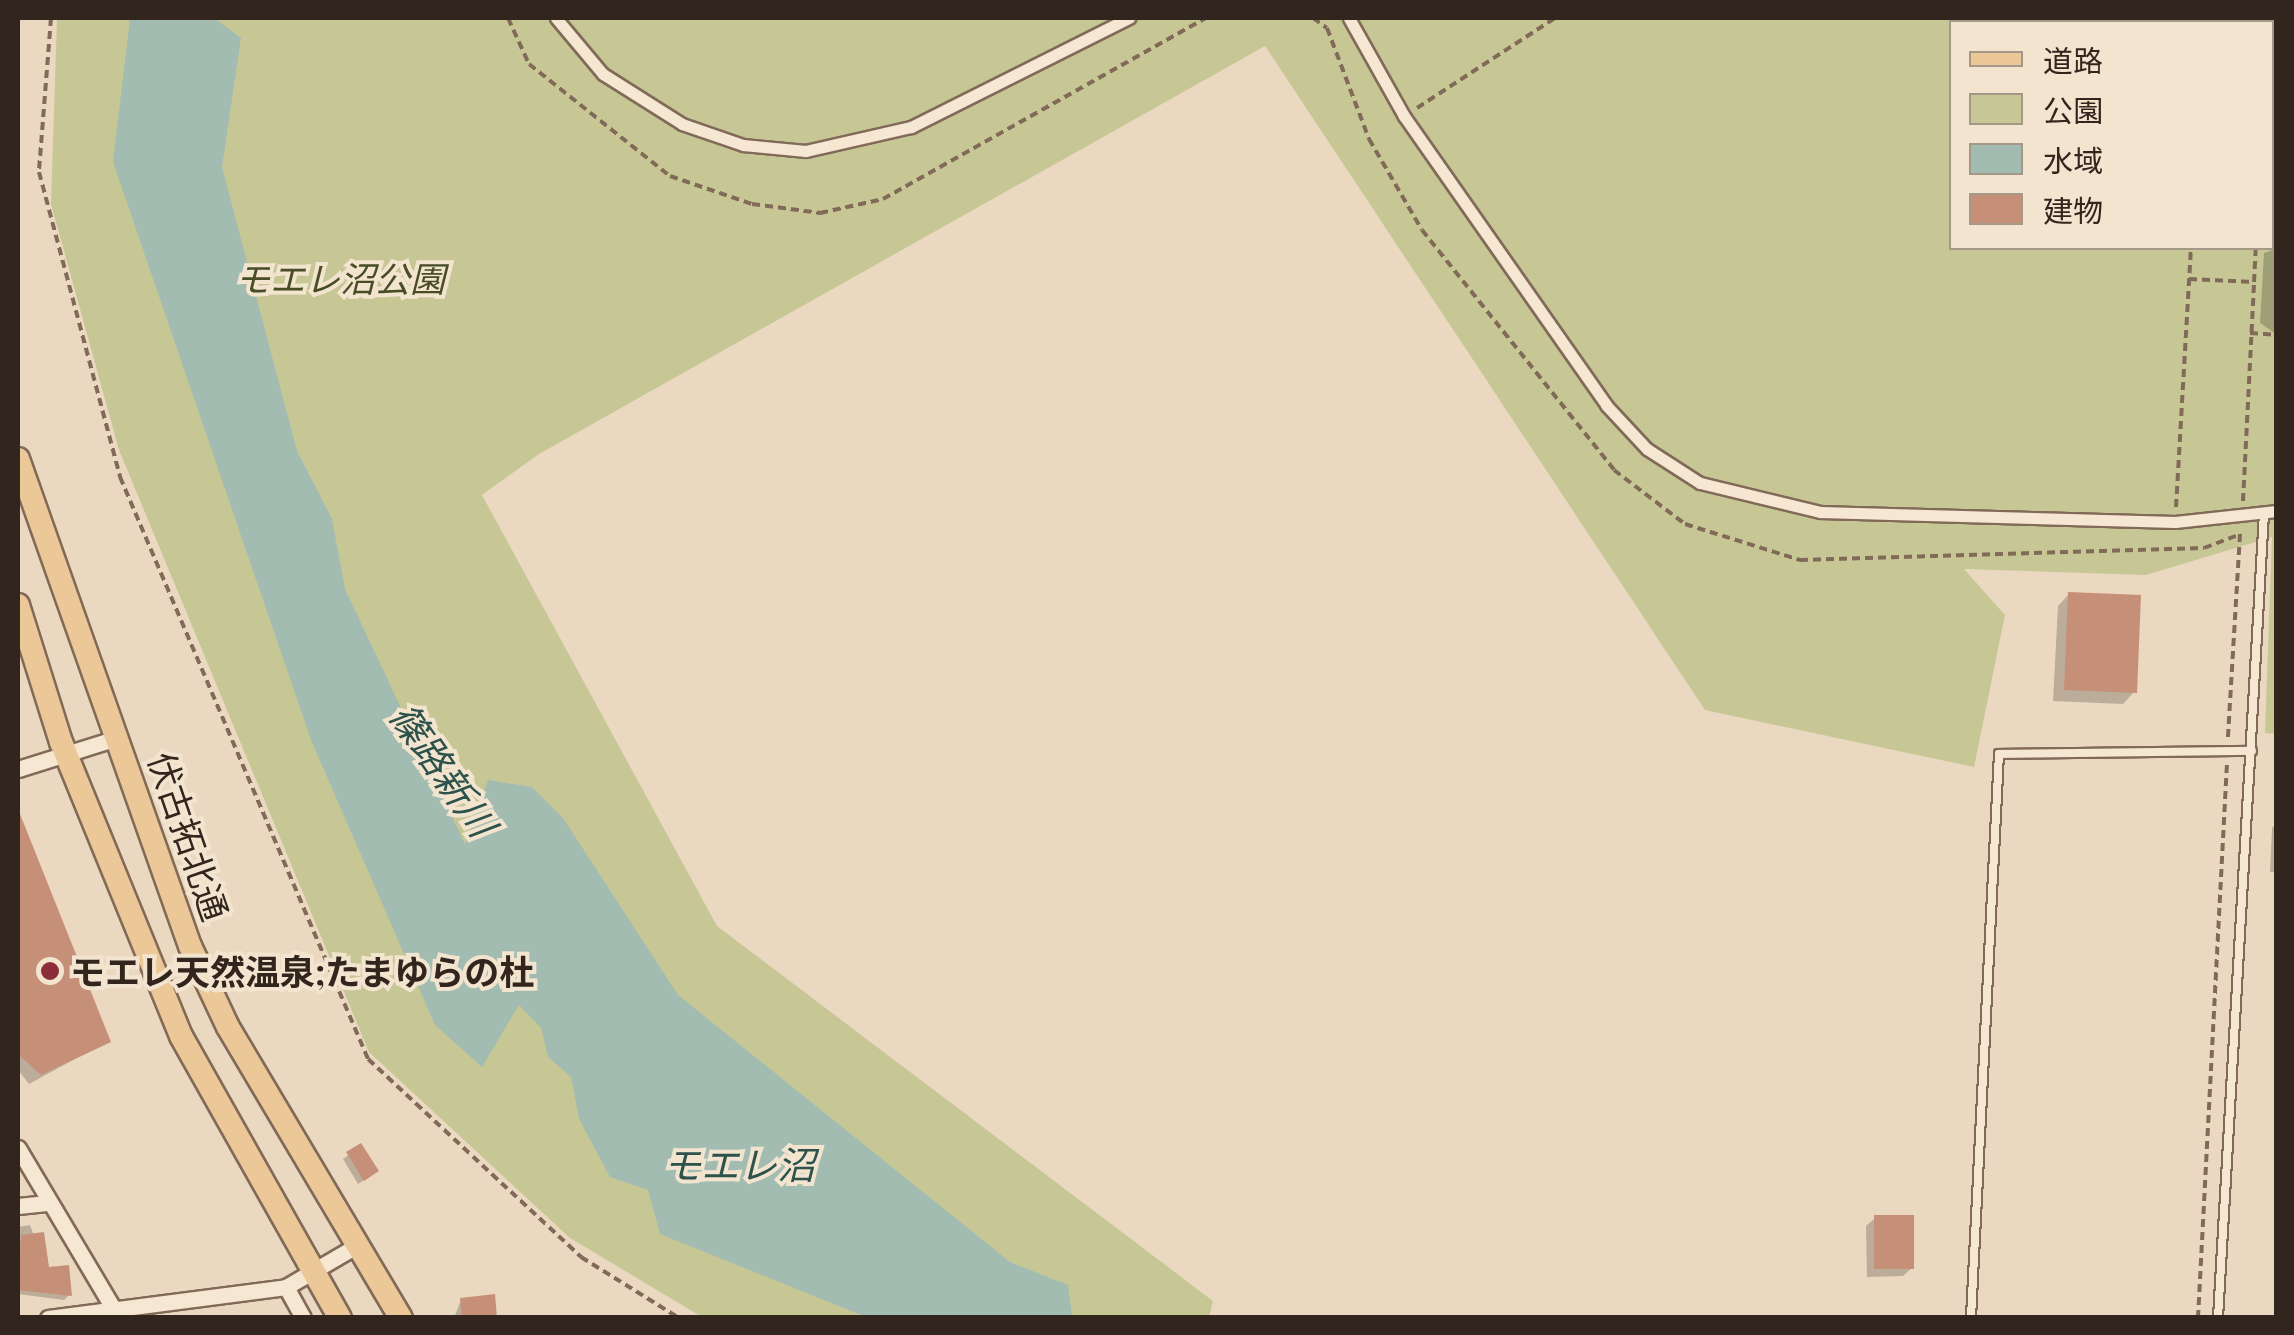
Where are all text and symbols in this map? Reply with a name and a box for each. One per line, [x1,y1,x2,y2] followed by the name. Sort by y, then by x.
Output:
[1949,20,2274,250] legend
[2043,40,2103,80] text: 道路
[2043,90,2103,130] text: 公園
[2043,140,2103,180] text: 水域
[2043,190,2103,230] text: 建物
[235,257,445,299] park label: モエレ沼公園
[382,694,506,844] water label: 篠路新川
[141,746,237,926] street label: 伏古拓北通
[70,950,535,992] place label: モエレ天然温泉;たまゆらの杜
[39,960,61,982] marker: モエレ天然温泉;たまゆらの杜
[663,1141,815,1187] water label: モエレ沼

